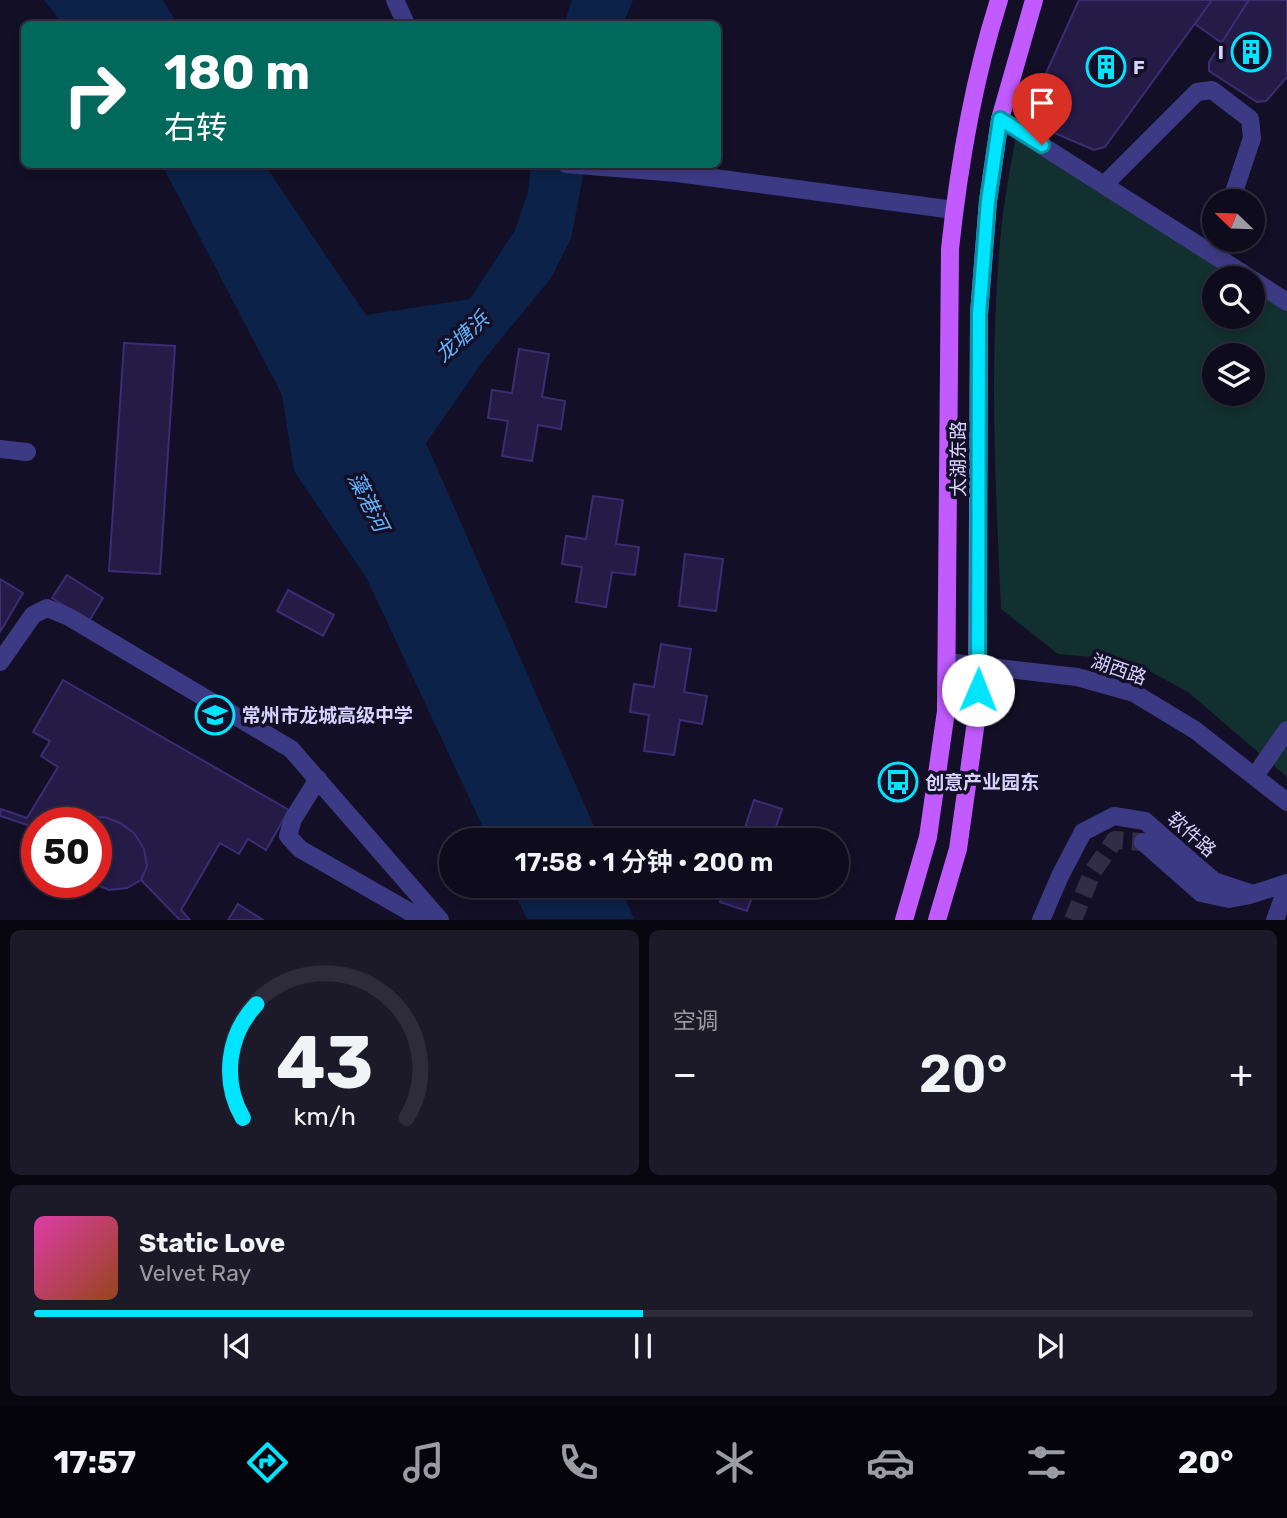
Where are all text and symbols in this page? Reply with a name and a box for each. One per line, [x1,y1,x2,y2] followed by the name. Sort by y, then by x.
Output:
[1230,31,1272,73] building icon: I
[1218,41,1224,64] place label: I
[164,43,310,101] text: 180 m
[1085,46,1127,88] building icon: F
[49,49,140,140] icon: right
[1133,56,1145,79] place label: F
[1012,73,1072,145] pin
[1023,84,1061,122] icon: arrive
[164,109,228,147] text: 右转
[1202,189,1265,252] north arrow
[1202,189,1265,406] map controls
[1202,266,1265,329] button: search
[430,305,495,367] water label: 龙塘浜
[1202,343,1265,406] button: layers
[947,421,970,497] street label: 太湖东路
[343,468,396,539] water label: 藻港河
[1088,649,1150,690] street label: 湖西路
[941,653,1015,727] position arrow
[194,694,236,736] school or university icon: 常州市龙城高级中学
[242,704,413,727] place label: 常州市龙城高级中学
[877,761,919,803] bus stop icon: 创意产业园东
[925,771,1039,794] place label: 创意产业园东
[21,807,112,898] speed limit sign: 50
[1163,807,1221,862] street label: 软件路
[514,847,774,878] text: 17:58 · 1 分钟 · 200 m
[673,1007,719,1035] text: 空调
[275,1021,373,1107] text: 43
[919,1043,1008,1105] text: 20°
[673,1051,697,1097] text: −
[1229,1051,1253,1097] text: +
[293,1102,355,1131] text: km/h
[139,1228,285,1259] text: Static Love
[139,1259,251,1287] text: Velvet Ray
[218,1327,256,1365] icon: previous
[624,1327,662,1365] icon: pause
[1031,1327,1069,1365] icon: next
[243,1438,292,1487] icon: directions
[399,1438,448,1487] icon: music
[554,1438,603,1487] icon: phone
[710,1438,759,1487] icon: climate
[866,1438,915,1487] icon: car
[1022,1438,1071,1487] icon: filters
[53,1443,136,1481] text: 17:57
[1178,1443,1234,1481] text: 20°

